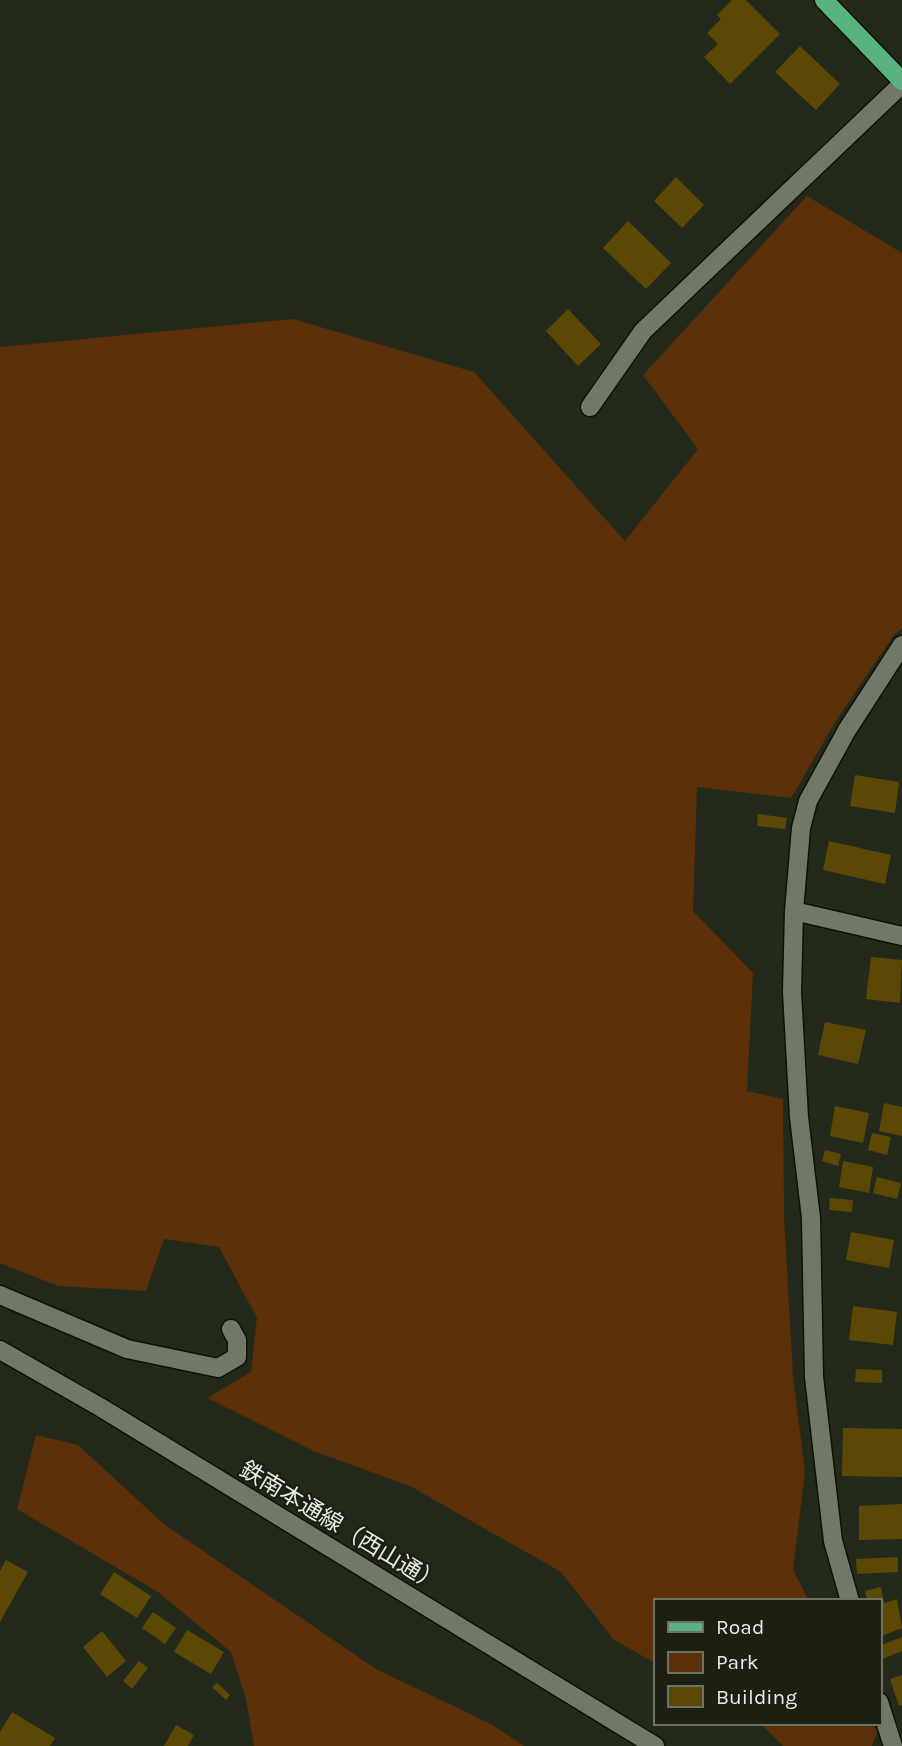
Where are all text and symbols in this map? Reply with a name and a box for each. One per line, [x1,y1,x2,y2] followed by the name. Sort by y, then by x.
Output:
[235,1456,446,1597] street label: 鉄南本通線（西山通）
[654,1599,881,1725] legend
[716,1615,764,1639] text: Road
[716,1650,759,1674] text: Park
[716,1685,797,1709] text: Building

